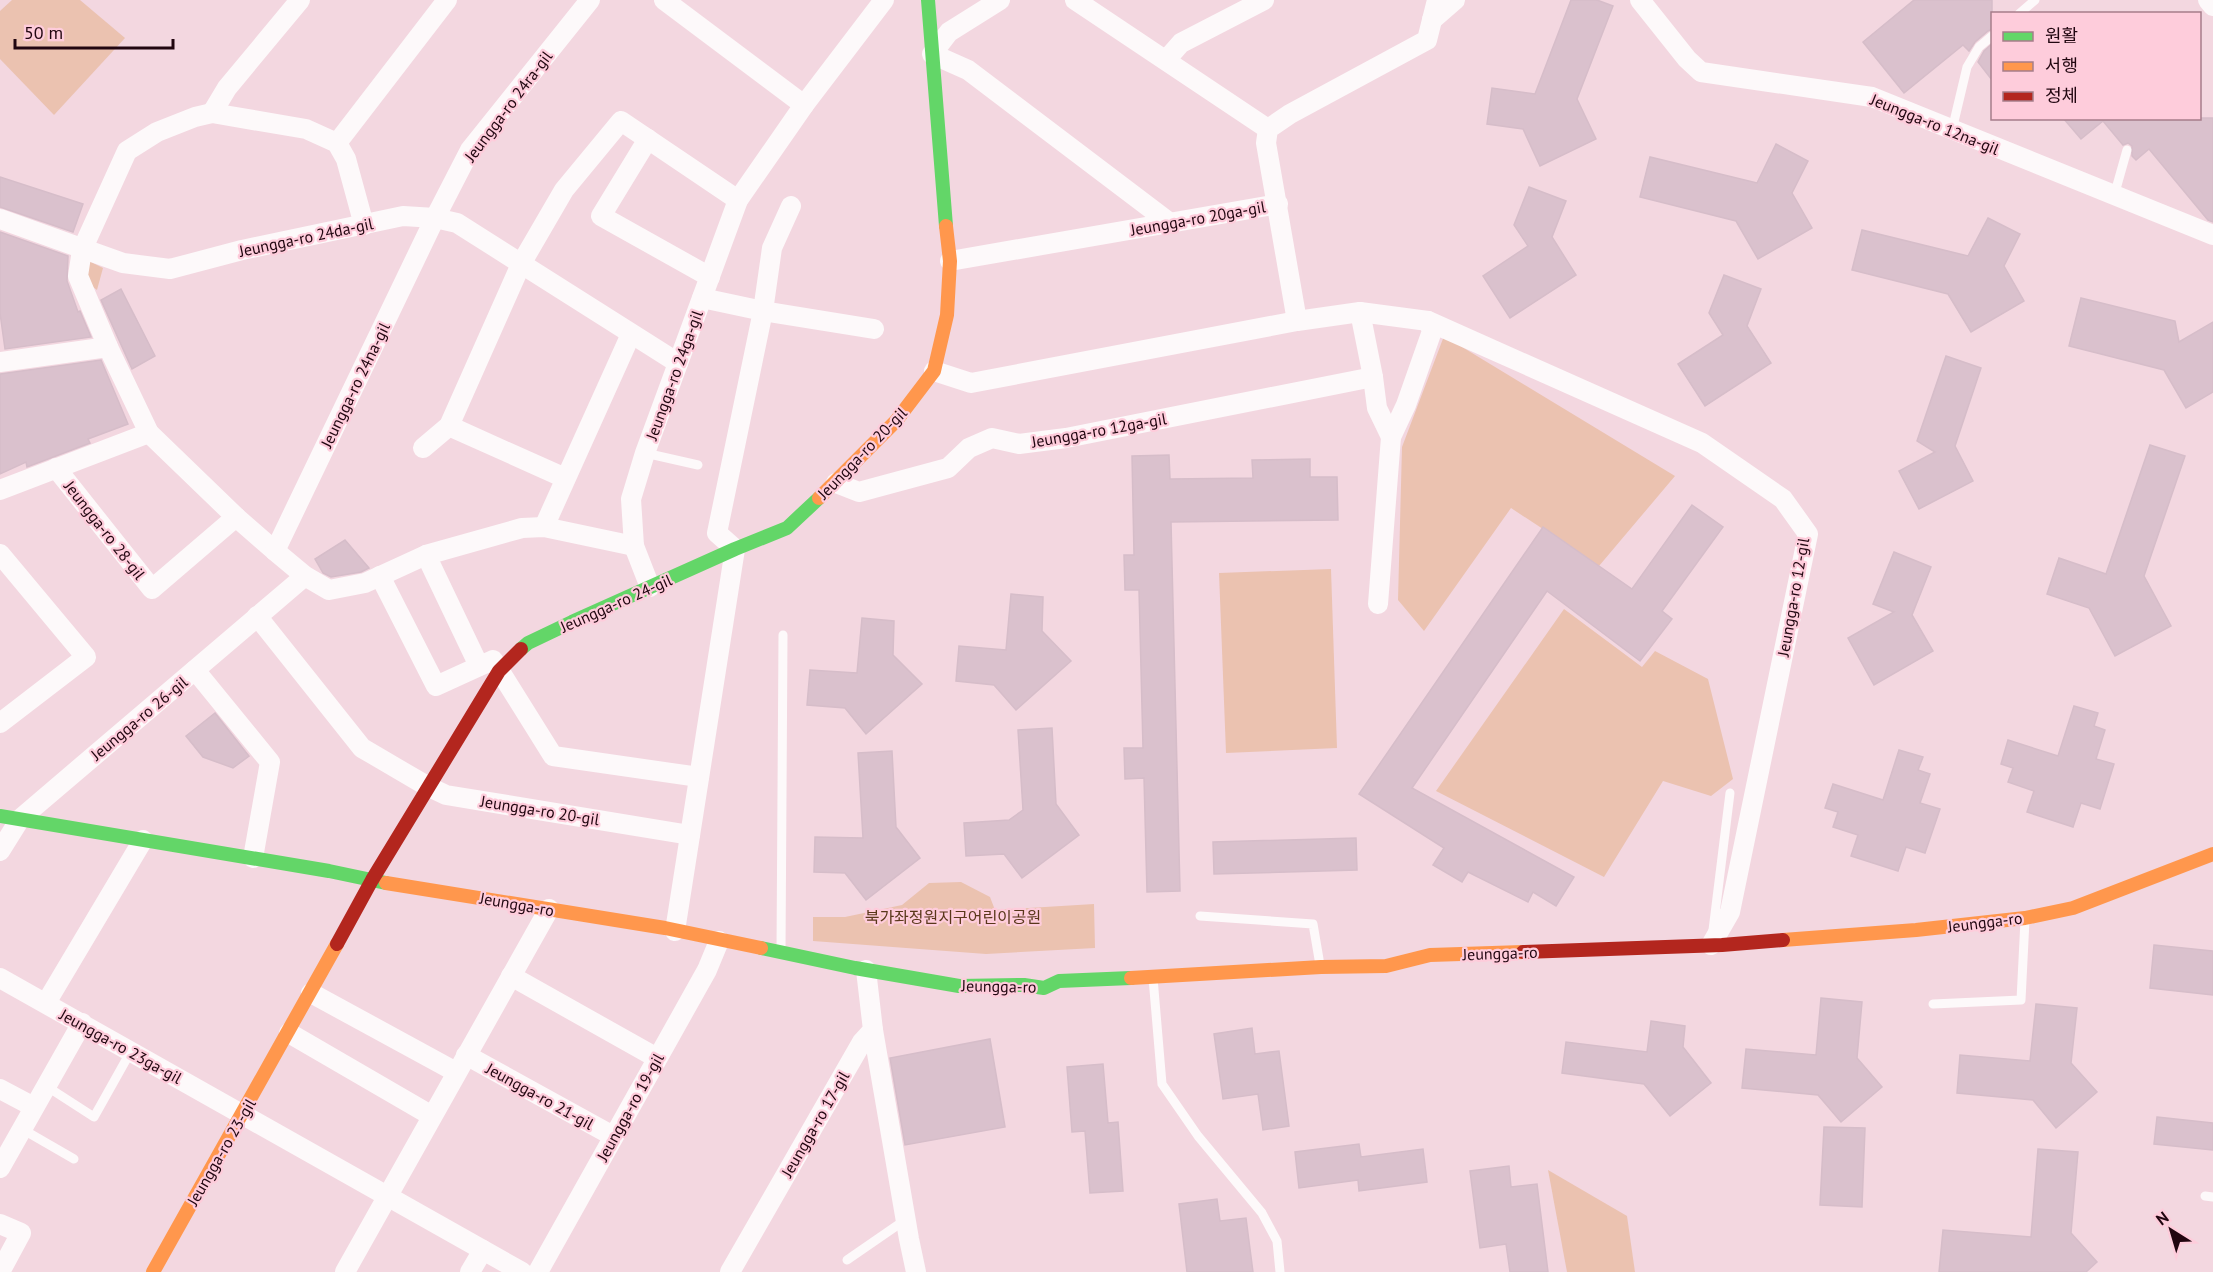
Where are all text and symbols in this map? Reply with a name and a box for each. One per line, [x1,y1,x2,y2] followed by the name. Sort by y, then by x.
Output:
[15,12,172,50] scale bar
[1991,12,2201,120] legend
[24,21,63,44] text: 50 m
[2045,24,2078,47] text: 원활
[459,46,556,166] street label: Jeungga-ro 24ra-gil
[2045,54,2078,77] text: 서행
[2045,84,2078,107] text: 정체
[1867,89,2002,159] street label: Jeungga-ro 12na-gil
[1128,196,1267,240] street label: Jeungga-ro 20ga-gil
[236,213,375,261] street label: Jeungga-ro 24da-gil
[641,307,707,444] street label: Jeungga-ro 24ga-gil
[316,319,394,452] street label: Jeungga-ro 24na-gil
[812,403,911,504] street label: Jeungga-ro 20-gil
[1029,408,1168,452] street label: Jeungga-ro 12ga-gil
[60,476,150,584] street label: Jeungga-ro 28-gil
[1773,536,1813,659] street label: Jeungga-ro 12-gil
[556,569,675,637] street label: Jeungga-ro 24-gil
[86,672,192,765] street label: Jeungga-ro 26-gil
[478,791,601,829] street label: Jeungga-ro 20-gil
[477,887,556,920] street label: Jeungga-ro
[865,907,1041,927] park label: 북가좌정원지구어린이공원
[1946,908,2023,937] street label: Jeungga-ro
[1461,942,1538,964] street label: Jeungga-ro
[960,975,1037,997] street label: Jeungga-ro
[56,1004,186,1088] street label: Jeungga-ro 23ga-gil
[592,1049,668,1165] street label: Jeungga-ro 19-gil
[482,1058,598,1134] street label: Jeungga-ro 21-gil
[776,1067,854,1181] street label: Jeungga-ro 17-gil
[182,1095,260,1210] street label: Jeungga-ro 23-gil
[2141,1200,2201,1260] north arrow
[2152,1207,2172,1229] text: N

